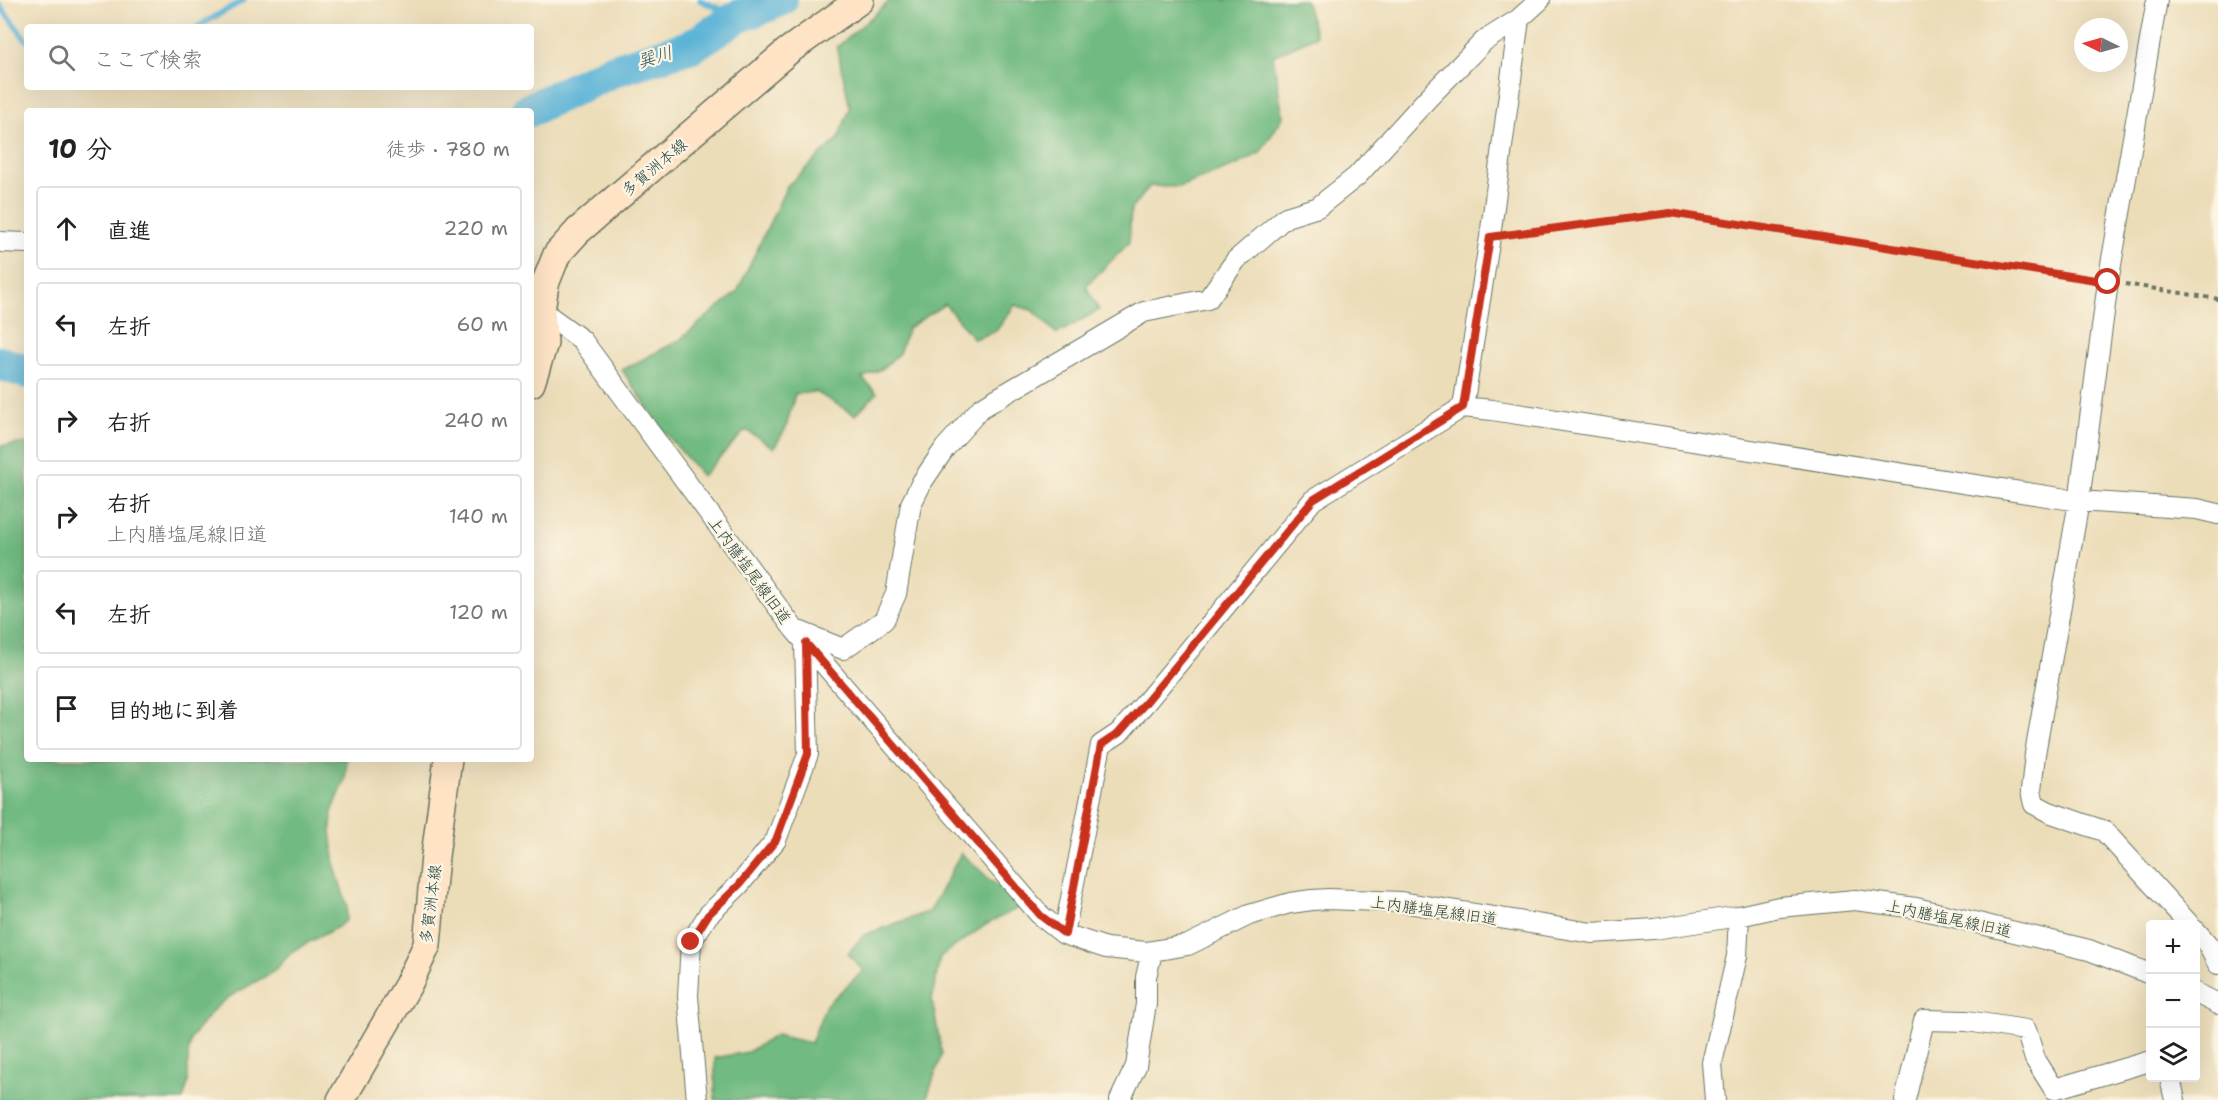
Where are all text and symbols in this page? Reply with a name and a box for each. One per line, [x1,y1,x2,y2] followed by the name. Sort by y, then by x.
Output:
[2074,18,2128,72] north arrow
[24,24,534,90] search box
[634,40,676,74] water label: 巽川
[45,41,78,74] icon: search
[93,45,203,74] text: ここで検索
[48,131,112,166] text: 10 分
[617,134,692,201] street label: 多賀洲本線
[386,136,510,162] text: 徒歩 · 780 m
[50,212,83,245] icon: ahead
[444,215,508,241] text: 220 m
[107,216,151,245] text: 直進
[2094,268,2120,294] route start
[50,308,83,341] icon: left
[456,311,508,337] text: 60 m
[107,312,151,341] text: 左折
[50,404,83,437] icon: right
[443,407,508,433] text: 240 m
[107,408,151,437] text: 右折
[107,489,151,518] text: 右折
[50,500,83,533] icon: right
[449,503,508,529] text: 140 m
[703,512,796,628] street label: 上内膳塩尾線旧道
[107,521,267,547] text: 上内膳塩尾線旧道
[50,596,83,629] icon: left
[449,599,508,625] text: 120 m
[107,600,151,629] text: 左折
[50,692,83,725] icon: arrive
[107,696,239,725] text: 目的地に到着
[415,863,446,945] street label: 多賀洲本線
[1369,891,1499,930] street label: 上内膳塩尾線旧道
[1884,895,2014,942] street label: 上内膳塩尾線旧道
[2146,920,2200,1082] map controls
[2146,920,2200,974] button: +
[677,928,703,954] route end
[2146,974,2200,1028] button: −
[2146,1028,2200,1082] button: layers

